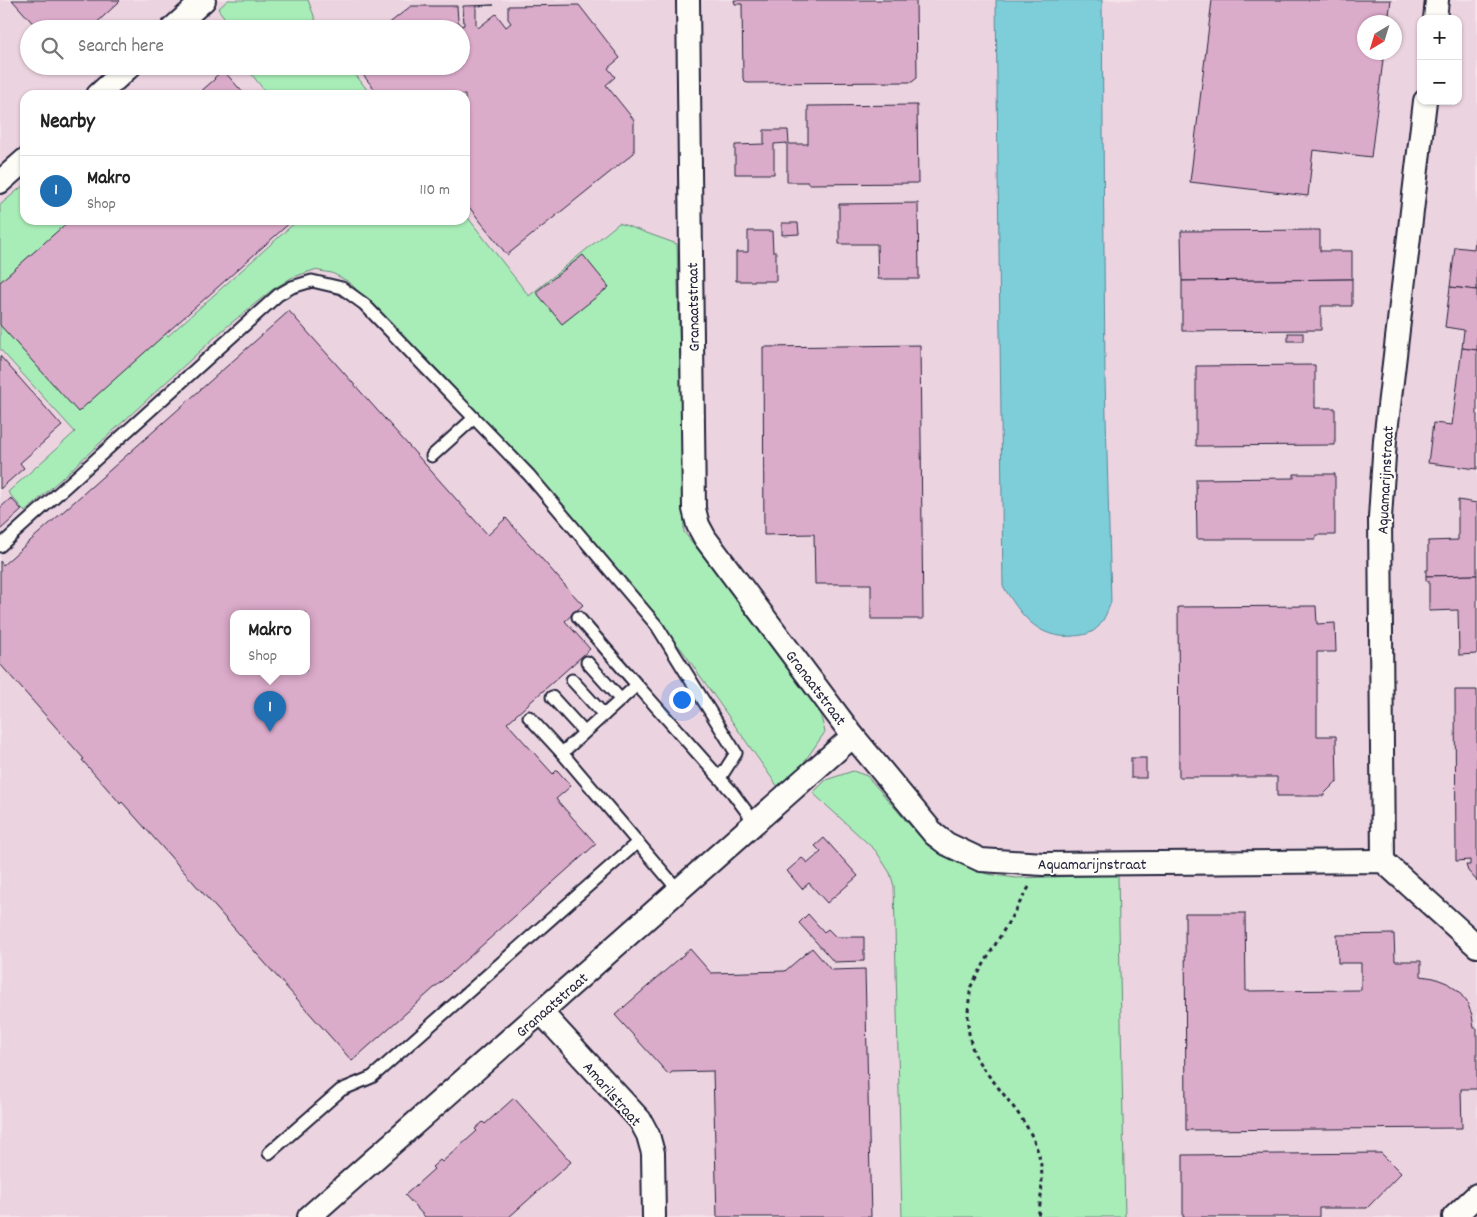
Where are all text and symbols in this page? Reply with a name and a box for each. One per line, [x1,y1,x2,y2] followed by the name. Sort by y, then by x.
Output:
[1357,15,1402,60] north arrow
[1417,15,1462,105] map controls
[1417,15,1462,60] button: +
[20,20,470,75] search box
[38,34,66,62] icon: search
[78,34,164,61] text: Search here
[1417,60,1462,105] button: −
[40,108,95,138] text: Nearby
[87,166,130,193] text: Makro
[54,179,58,202] text: 1
[420,179,450,202] text: 110 m
[87,193,116,216] text: Shop
[682,262,707,352] street label: Granaatstraat
[1372,425,1401,535] street label: Aquamarijnstraat
[230,610,310,675] popup
[248,618,292,645] text: Makro
[248,645,277,668] text: Shop
[779,646,851,731] street label: Granaatstraat
[669,687,695,713] your location
[254,691,286,732] pin: 1
[1038,854,1146,877] street label: Aquamarijnstraat
[511,968,594,1044] street label: Granaatstraat
[576,1057,646,1132] street label: Amarilstraat

